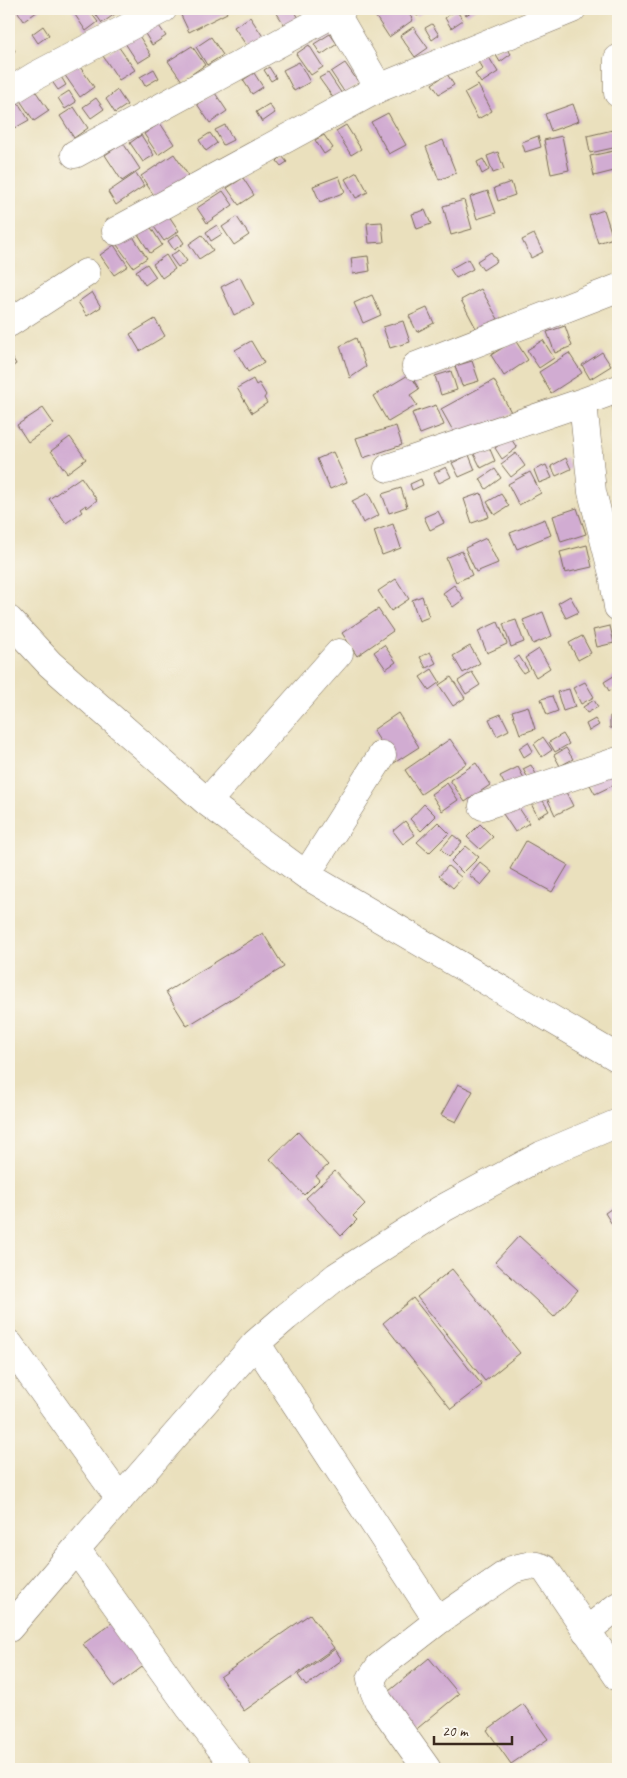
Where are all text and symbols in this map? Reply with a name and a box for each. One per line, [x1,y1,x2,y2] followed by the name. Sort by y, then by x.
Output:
[434,1713,512,1745] scale bar
[442,1722,469,1741] text: 20 m

